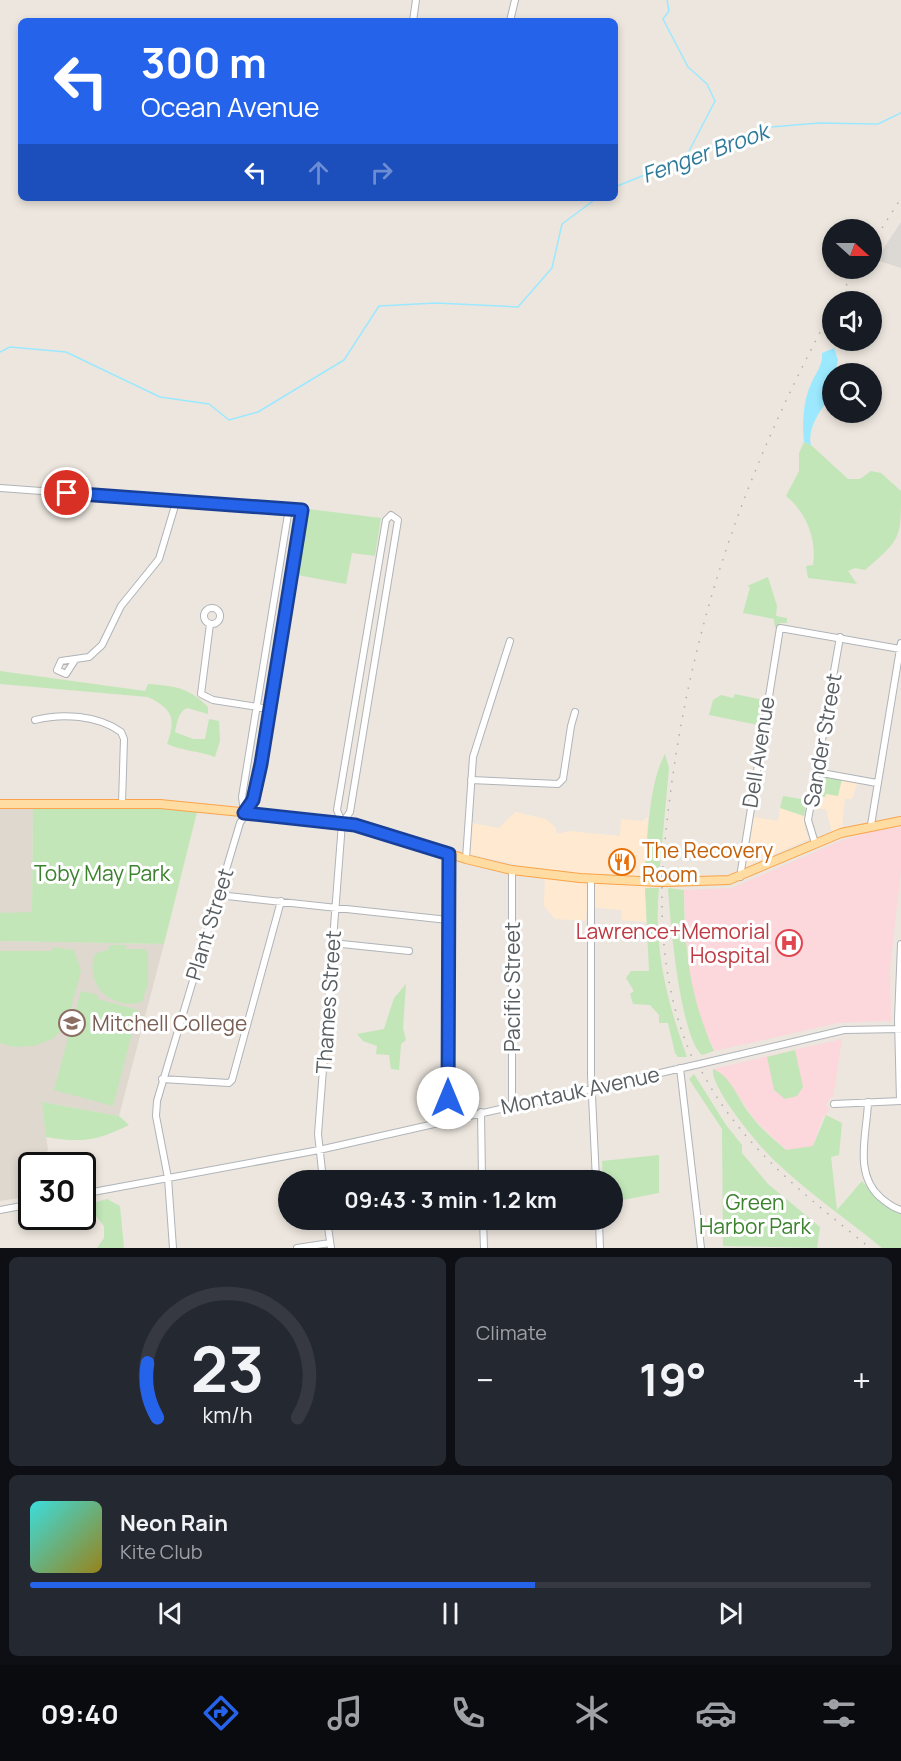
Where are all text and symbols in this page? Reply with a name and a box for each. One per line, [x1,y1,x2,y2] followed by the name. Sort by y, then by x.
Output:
[141,33,267,91] text: 300 m
[42,42,120,120] icon: left
[141,88,319,125] text: Ocean Avenue
[638,115,775,190] water label: Fenger Brook
[239,156,272,189] icon: left
[302,156,335,189] icon: ahead
[365,156,398,189] icon: right
[822,219,882,279] north arrow
[822,219,882,423] map controls
[822,291,882,351] button: sound
[822,363,882,423] button: search
[41,467,92,518] pin
[50,476,83,509] icon: arrive
[796,671,848,809] street label: Sander Street
[735,694,781,810] street label: Dell Avenue
[642,836,773,888] place label: The Recovery Room
[607,847,637,877] restaurant icon: The Recovery Room
[34,859,171,887] park label: Toby May Park
[179,864,239,984] street label: Plant Street
[576,917,770,969] place label: Lawrence+Memorial Hospital
[498,922,526,1052] street label: Pacific Street
[774,928,804,958] hospital icon: Lawrence+Memorial Hospital
[309,929,347,1075] street label: Thames Street
[57,1008,87,1038] school or university icon: Mitchell College
[92,1009,247,1037] place label: Mitchell College
[498,1060,662,1120] street label: Montauk Avenue
[416,1066,480,1130] position arrow
[18,1152,96,1230] speed limit sign: 30
[344,1185,557,1215] text: 09:43 · 3 min · 1.2 km
[699,1188,812,1240] park label: Green Harbor Park
[476,1319,547,1346] text: Climate
[191,1325,264,1411] text: 23
[639,1348,707,1410] text: 19°
[476,1357,494,1402] text: −
[852,1357,871,1402] text: +
[203,1401,252,1430] text: km/h
[120,1508,228,1538] text: Neon Rain
[120,1538,203,1565] text: Kite Club
[154,1597,187,1630] icon: previous
[434,1597,467,1630] icon: pause
[714,1597,747,1630] icon: next
[200,1692,242,1734] icon: directions
[324,1692,366,1734] icon: music
[447,1692,489,1734] icon: phone
[571,1692,613,1734] icon: climate
[695,1692,737,1734] icon: car
[818,1692,860,1734] icon: filters
[41,1695,119,1732] text: 09:40

